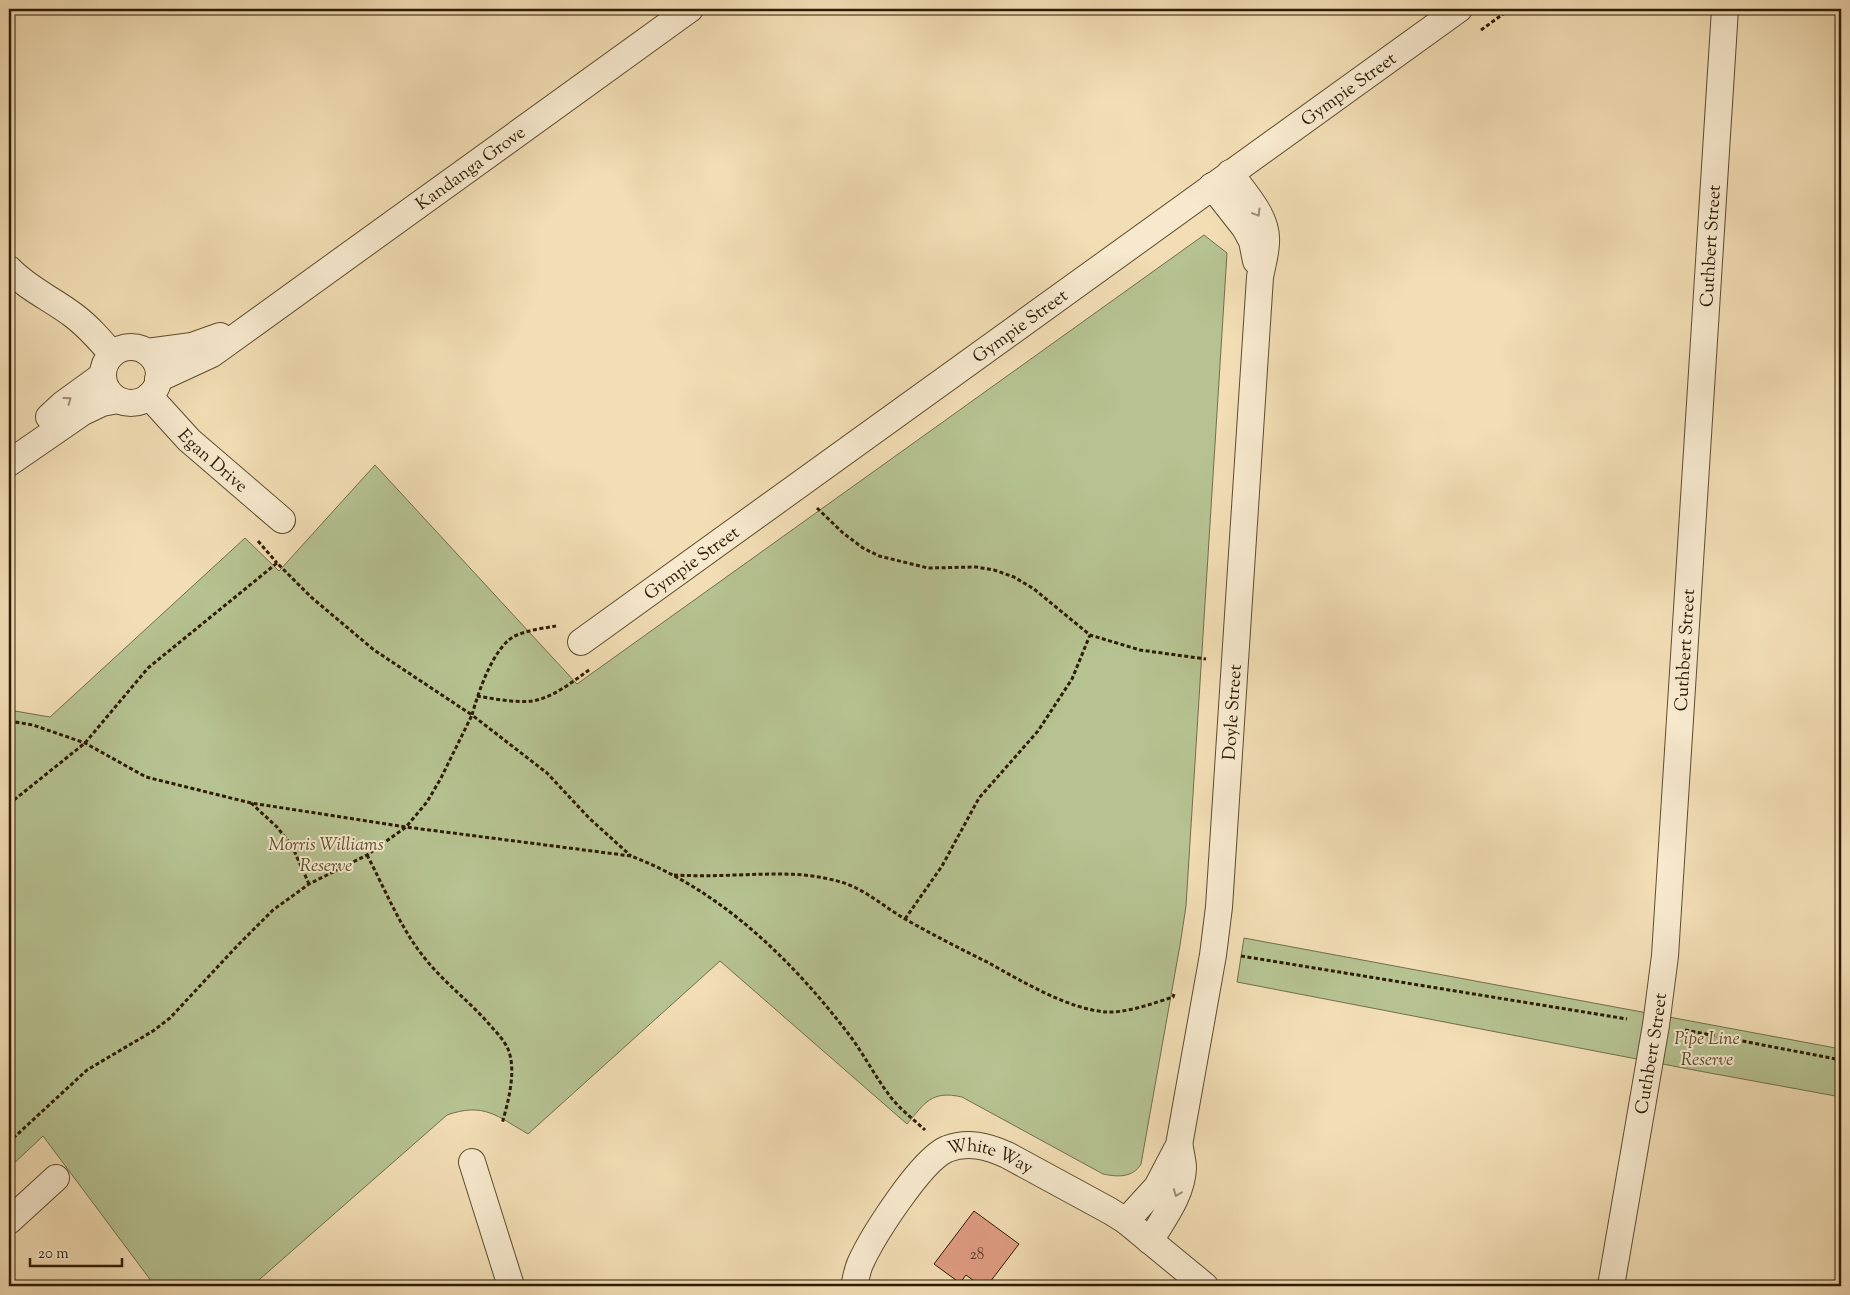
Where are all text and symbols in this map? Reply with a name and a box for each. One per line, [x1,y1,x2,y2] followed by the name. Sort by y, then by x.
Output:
[1296,47,1403,134] street label: Gympie Street
[411,121,532,218] street label: Kandanga Grove
[1695,184,1729,308] street label: Cuthbert Street
[1251,208,1261,217] one-way arrow
[968,284,1074,371] street label: Gympie Street
[62,397,72,406] one-way arrow
[170,424,253,500] street label: Egan Drive
[639,521,746,607] street label: Gympie Street
[1670,588,1703,712] street label: Cuthbert Street
[1218,664,1250,761] street label: Doyle Street
[268,833,384,880] park label: Morris Williams Reserve
[1630,991,1675,1116] street label: Cuthbert Street
[1674,1027,1740,1074] park label: Pipe Line Reserve
[945,1133,1037,1182] street label: White Way
[1173,1188,1183,1197] one-way arrow
[30,1235,122,1267] scale bar
[38,1244,69,1265] text: 20 m
[970,1245,984,1266] house number: 28

